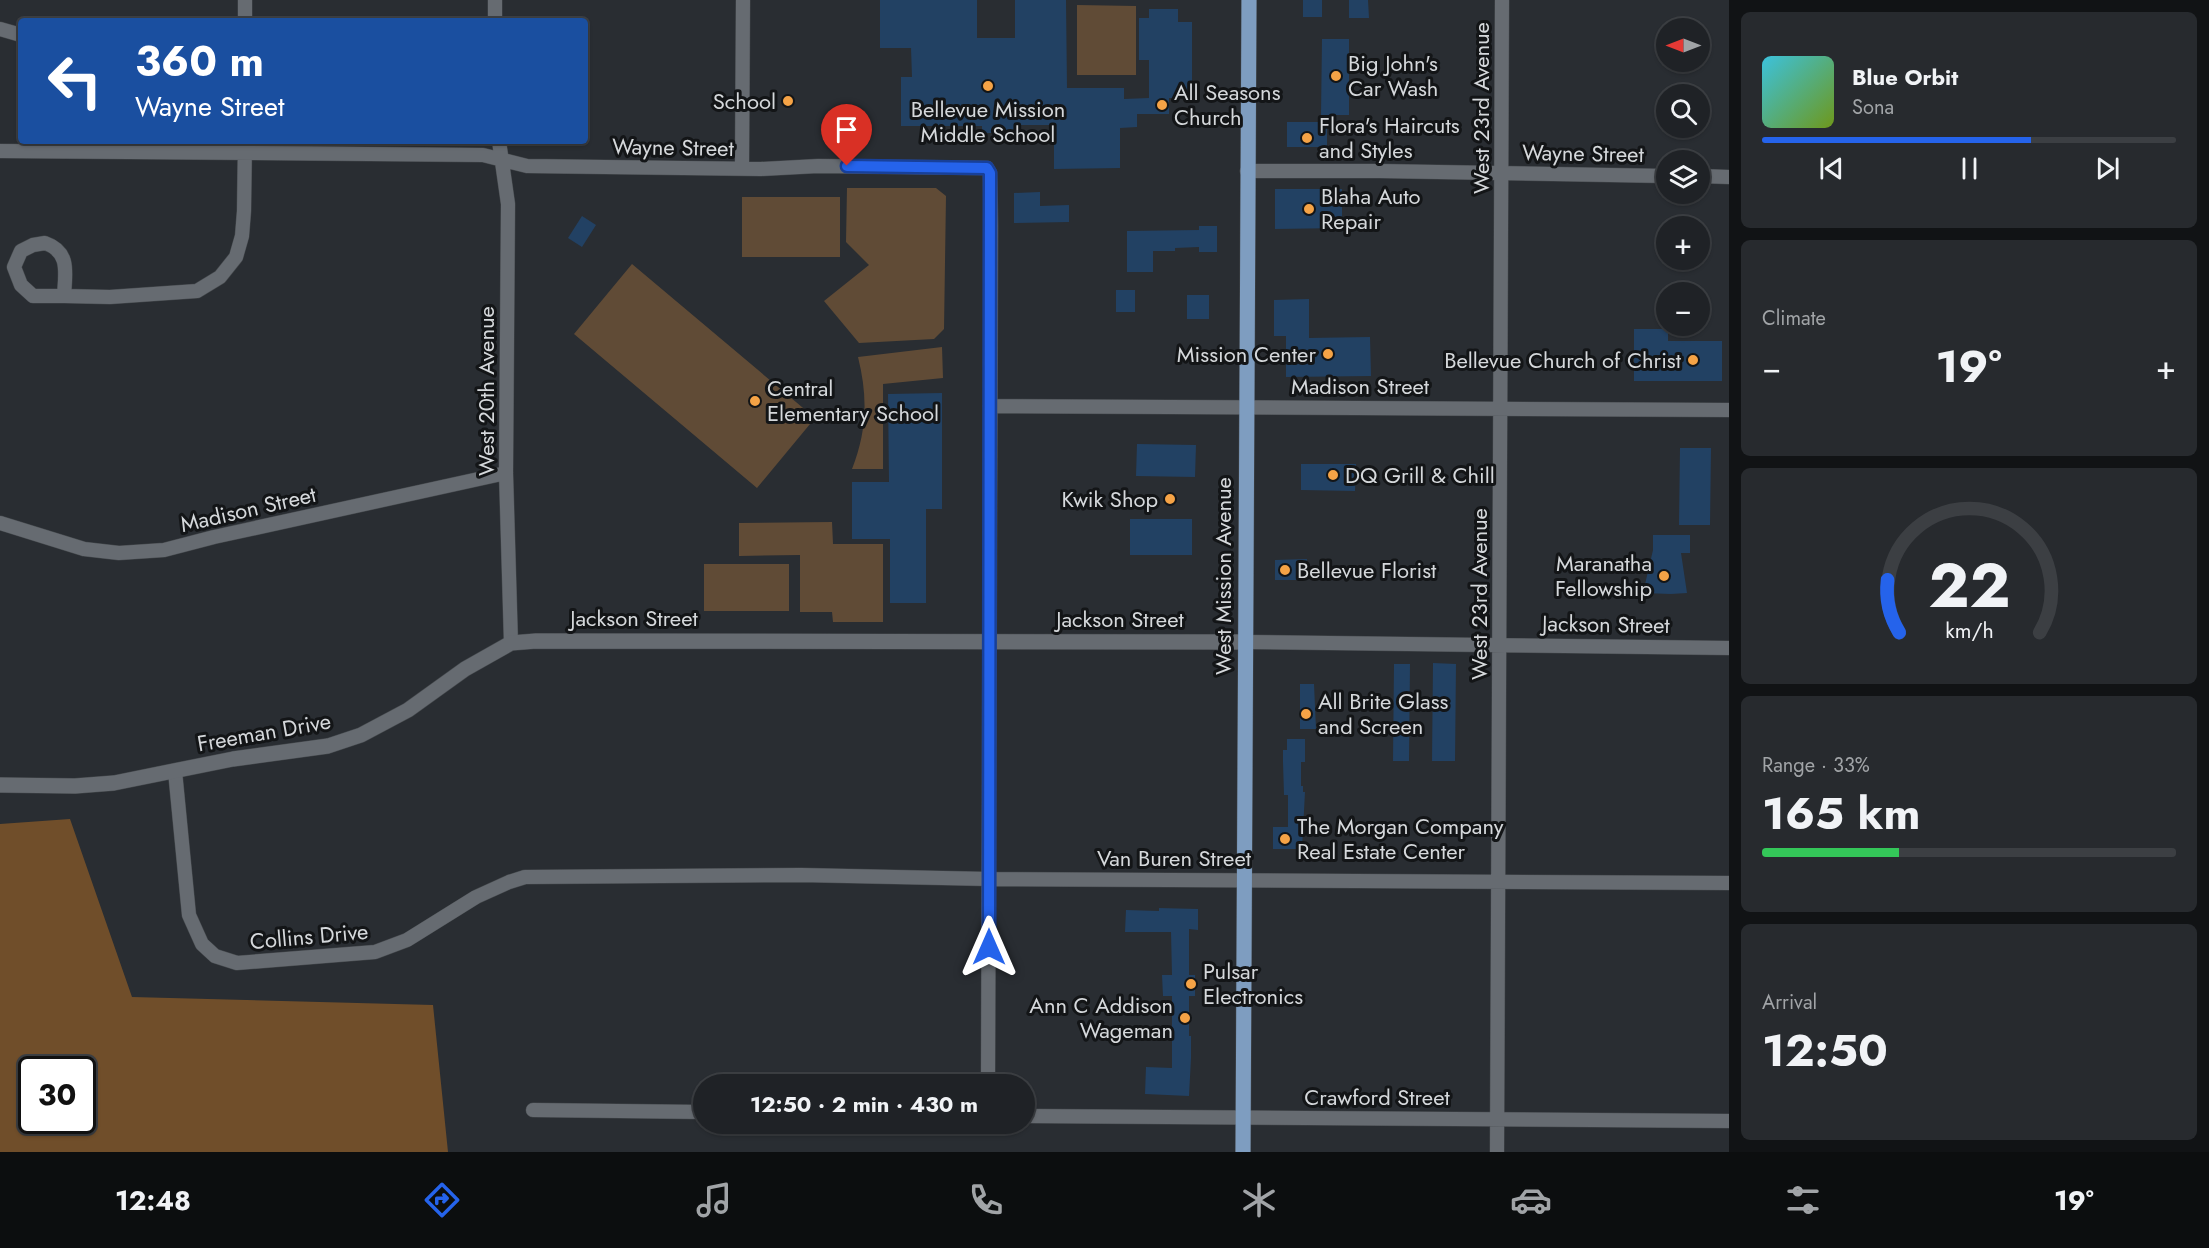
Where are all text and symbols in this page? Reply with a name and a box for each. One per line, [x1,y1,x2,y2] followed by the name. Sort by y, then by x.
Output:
[1656,18,1710,72] north arrow
[1656,18,1710,336] map controls
[1465,22,1497,194] street label: West 23rd Avenue
[135,31,264,92] text: 360 m
[36,42,114,120] icon: left
[1348,47,1438,104] place label: Big John's Car Wash
[1852,61,1958,93] text: Blue Orbit
[1329,69,1343,83] marker: Big John's Car Wash
[1174,76,1281,133] place label: All Seasons Church
[981,79,995,93] marker: Bellevue Mission Middle School
[1656,84,1710,138] button: search
[713,85,776,117] place label: School
[135,87,284,126] text: Wayne Street
[911,93,1065,150] place label: Bellevue Mission Middle School
[1852,93,1894,122] text: Sona
[781,94,795,108] marker: School
[1155,98,1169,112] marker: All Seasons Church
[821,104,872,166] pin
[1319,109,1460,166] place label: Flora's Haircuts and Styles
[830,113,863,146] icon: arrive
[612,130,735,164] street label: Wayne Street
[1300,131,1314,145] marker: Flora's Haircuts and Styles
[1522,136,1645,170] street label: Wayne Street
[1656,150,1710,204] button: layers
[1815,152,1848,185] icon: previous
[1953,152,1986,185] icon: pause
[2091,152,2124,185] icon: next
[1321,180,1421,237] place label: Blaha Auto Repair
[1302,202,1316,216] marker: Blaha Auto Repair
[1656,216,1710,270] button: +
[1656,282,1710,336] button: −
[1762,304,1826,333] text: Climate
[470,306,502,476] street label: West 20th Avenue
[1935,334,2002,399] text: 19°
[1177,338,1316,370] place label: Mission Center
[1444,344,1682,376] place label: Bellevue Church of Christ
[1762,344,1781,391] text: −
[2156,344,2176,391] text: +
[1321,347,1335,361] marker: Mission Center
[1686,353,1700,367] marker: Bellevue Church of Christ
[1291,370,1430,402] street label: Madison Street
[767,372,939,429] place label: Central Elementary School
[748,394,762,408] marker: Central Elementary School
[1345,459,1495,491] place label: DQ Grill & Chill
[1326,468,1340,482] marker: DQ Grill & Chill
[1207,477,1239,675] street label: West Mission Avenue
[177,478,320,540] street label: Madison Street
[1062,483,1158,515] place label: Kwik Shop
[1163,492,1177,506] marker: Kwik Shop
[1463,508,1495,680] street label: West 23rd Avenue
[1928,540,2010,630] text: 22
[1555,547,1652,604] place label: Maranatha Fellowship
[1297,554,1437,586] place label: Bellevue Florist
[1278,563,1292,577] marker: Bellevue Florist
[1657,569,1671,583] marker: Maranatha Fellowship
[567,602,699,634] street label: Jackson Street
[1053,603,1185,635] street label: Jackson Street
[1539,607,1671,641] street label: Jackson Street
[1945,615,1993,646] text: km/h
[1318,685,1449,742] place label: All Brite Glass and Screen
[195,705,333,759] street label: Freeman Drive
[1299,707,1313,721] marker: All Brite Glass and Screen
[1762,751,1870,780] text: Range · 33%
[1762,781,1920,846] text: 165 km
[1297,810,1504,867] place label: The Morgan Company Real Estate Center
[1278,832,1292,846] marker: The Morgan Company Real Estate Center
[1097,842,1252,874] street label: Van Buren Street
[248,915,370,957] street label: Collins Drive
[957,915,1021,979] position arrow
[1203,955,1303,1012] place label: Pulsar Electronics
[1184,977,1198,991] marker: Pulsar Electronics
[1762,988,1817,1017] text: Arrival
[1029,989,1173,1046] place label: Ann C Addison Wageman
[1178,1011,1192,1025] marker: Ann C Addison Wageman
[1762,1018,1888,1083] text: 12:50
[18,1056,96,1134] speed limit sign: 30
[1304,1081,1450,1113] street label: Crawford Street
[750,1088,978,1120] text: 12:50 · 2 min · 430 m
[421,1179,463,1221] icon: directions
[693,1179,735,1221] icon: music
[965,1179,1007,1221] icon: phone
[1238,1179,1280,1221] icon: climate
[1510,1179,1552,1221] icon: car
[1782,1179,1824,1221] icon: filters
[115,1181,191,1220] text: 12:48
[2054,1181,2094,1220] text: 19°

